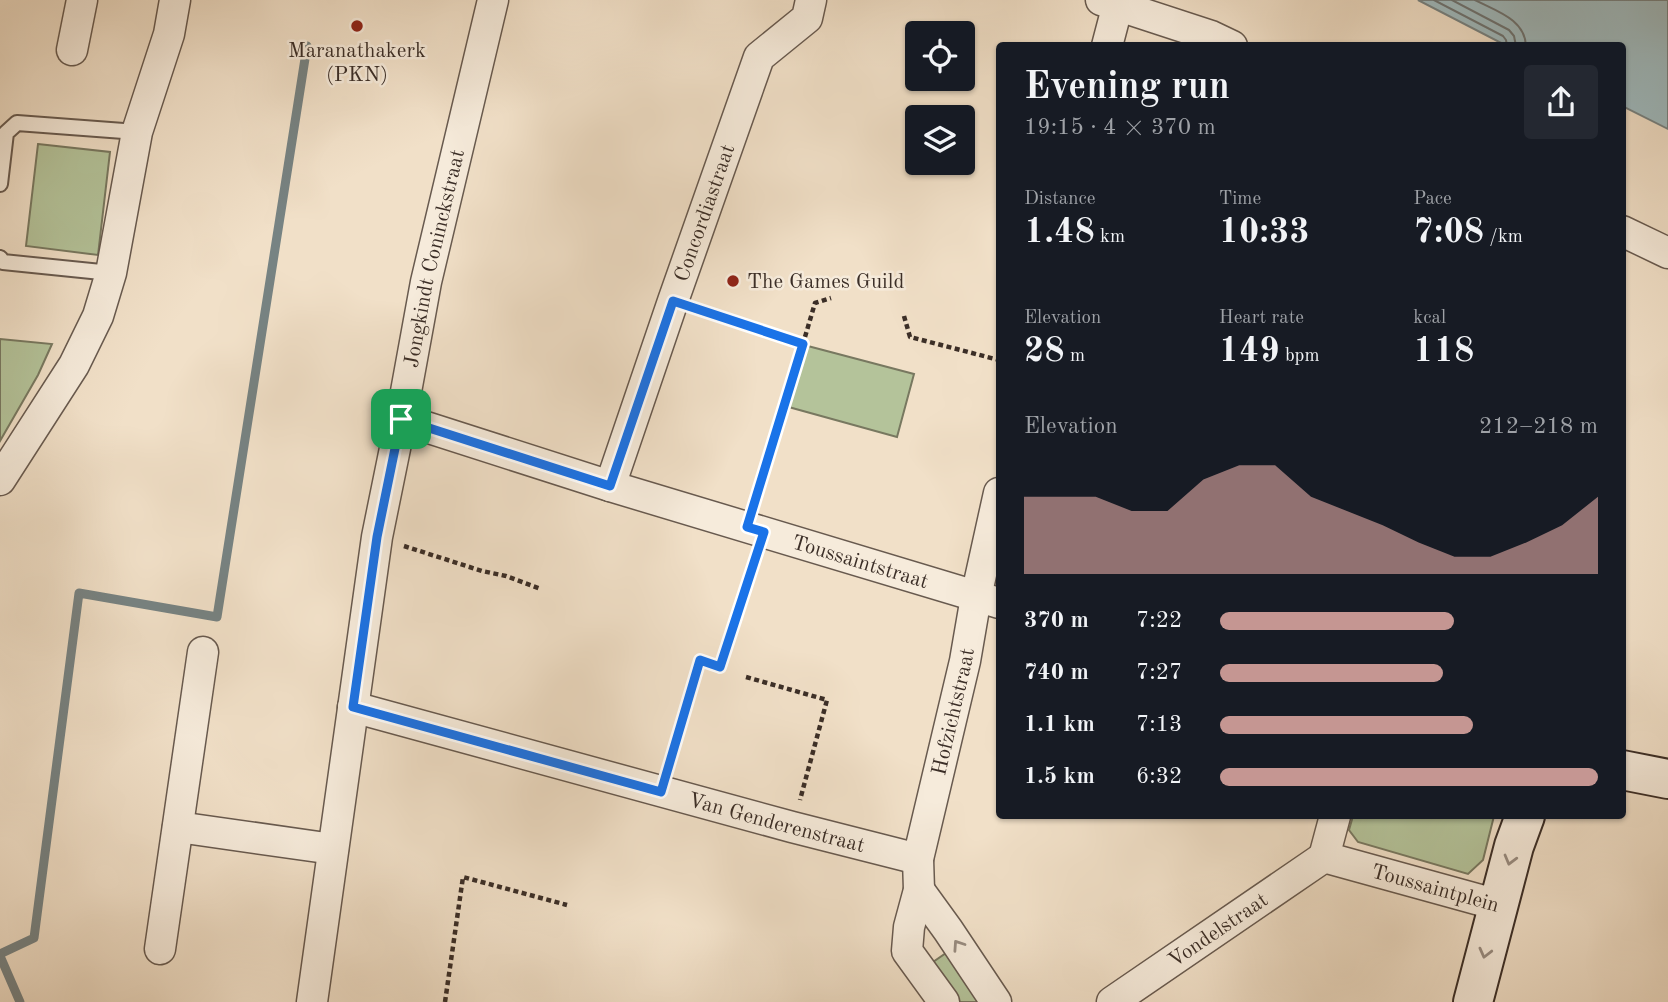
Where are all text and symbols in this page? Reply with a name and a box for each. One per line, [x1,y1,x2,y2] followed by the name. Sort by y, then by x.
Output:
[349,18,365,34] marker: Maranathakerk (PKN)
[905,21,975,175] map controls
[905,21,975,91] button: locate
[288,41,426,86] place label: Maranathakerk (PKN)
[1524,65,1598,139] button: share
[1024,69,1230,107] text: Evening run
[905,105,975,175] button: layers
[1024,116,1216,139] text: 19:15 · 4 × 370 m
[672,142,739,285] street label: Concordiastraat
[402,147,469,369] street label: Jongkindt Coninckstraat
[1024,190,1096,209] text: Distance
[1219,190,1261,209] text: Time
[1413,190,1452,209] text: Pace
[1024,215,1095,250] text: 1.48
[1219,215,1310,250] text: 10:33
[1413,215,1484,250] text: 7:08
[1095,228,1125,247] text: km
[1484,228,1523,247] text: /km
[747,272,904,293] place label: The Games Guild
[725,273,741,289] marker: The Games Guild
[1024,309,1101,328] text: Elevation
[1219,309,1304,328] text: Heart rate
[1413,309,1446,328] text: kcal
[1024,334,1065,369] text: 28
[1219,334,1280,369] text: 149
[1413,334,1474,369] text: 118
[1065,347,1085,366] text: m
[1280,347,1320,366] text: bpm
[371,389,431,449] pin
[382,400,420,438] icon: arrive
[1024,415,1118,438] text: Elevation
[1479,415,1598,438] text: 212–218 m
[789,532,931,593] street label: Toussaintstraat
[1024,609,1089,632] text: 370 m
[1136,609,1182,632] text: 7:22
[929,647,979,778] street label: Hofzichtstraat
[1024,661,1089,684] text: 740 m
[1136,661,1182,684] text: 7:27
[1024,713,1095,736] text: 1.1 km
[1136,713,1182,736] text: 7:13
[1024,765,1095,788] text: 1.5 km
[1136,765,1182,788] text: 6:32
[686,790,867,857] street label: Van Genderenstraat
[1504,853,1518,865] one-way arrow
[1369,862,1501,917] street label: Toussaintplein
[1165,890,1272,972] street label: Vondelstraat
[954,940,967,953] one-way arrow
[1479,947,1493,959] one-way arrow

